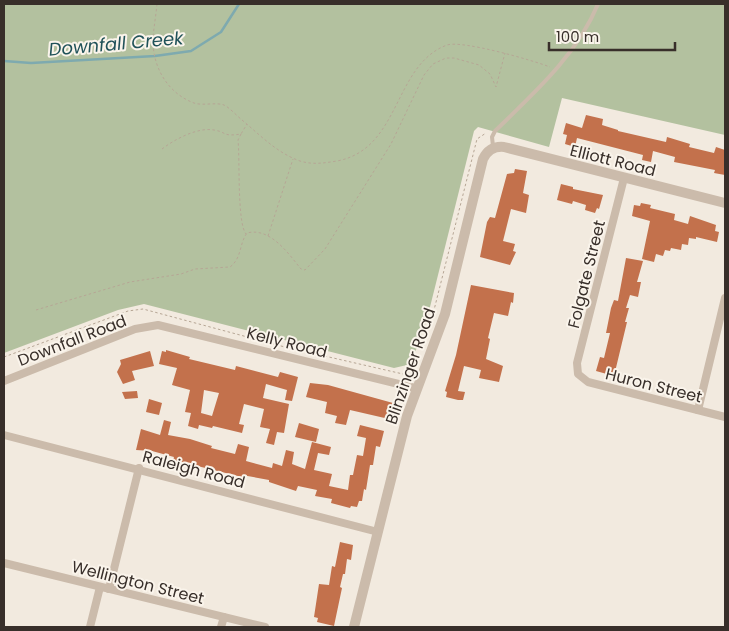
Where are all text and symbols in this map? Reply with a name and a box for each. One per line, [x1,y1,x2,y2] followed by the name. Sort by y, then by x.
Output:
[549,20,675,52] scale bar
[48,25,185,62] water label: Downfall Creek
[556,26,599,47] text: 100 m
[568,139,658,182] street label: Elliott Road
[562,217,611,331] street label: Folgate Street
[380,305,441,428] street label: Blinzinger Road
[14,309,130,372] street label: Downfall Road
[244,321,330,364] street label: Kelly Road
[603,362,705,409] street label: Huron Street
[140,445,248,494] street label: Raleigh Road
[69,555,207,610] street label: Wellington Street

